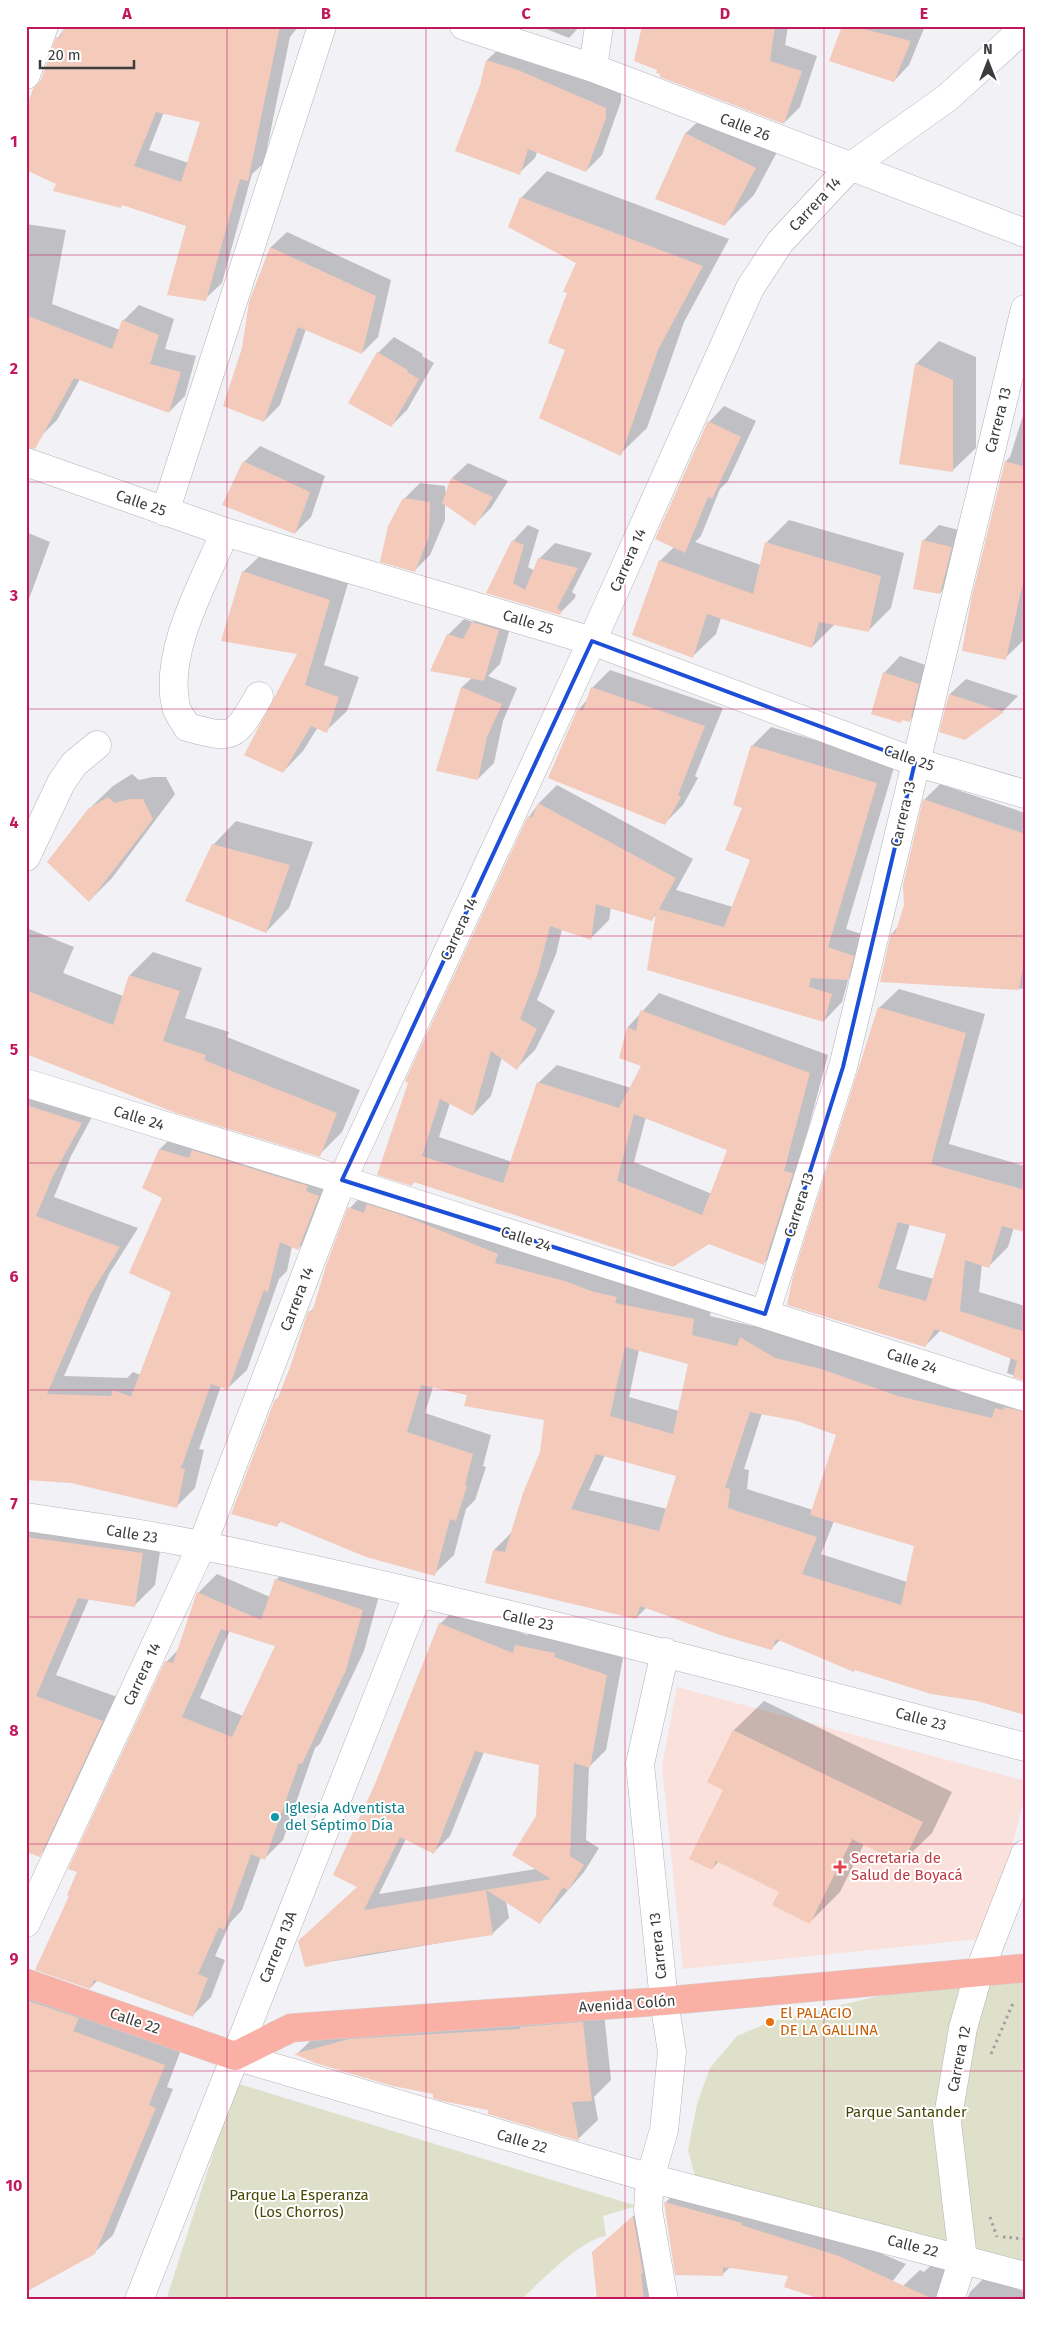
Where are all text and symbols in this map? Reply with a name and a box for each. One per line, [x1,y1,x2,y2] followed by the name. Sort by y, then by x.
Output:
[121,4,132,23] text: A
[321,4,331,23] text: B
[521,4,531,23] text: C
[720,4,730,23] text: D
[920,4,928,23] text: E
[40,38,134,70] scale bar
[964,38,1014,88] north arrow
[983,41,993,58] text: N
[48,46,81,64] text: 20 m
[717,109,773,145] street label: Calle 26
[10,132,18,151] text: 1
[785,173,845,235] street label: Carrera 14
[10,359,18,378] text: 2
[981,385,1015,455] street label: Carrera 13
[113,486,169,520] street label: Calle 25
[606,525,650,595] street label: Carrera 14
[9,586,18,605] text: 3
[500,606,556,638] street label: Calle 25
[881,741,937,775] street label: Calle 25
[887,779,919,849] street label: Carrera 13
[9,813,19,832] text: 4
[437,895,481,963] street label: Carrera 14
[10,1040,19,1059] text: 5
[111,1102,167,1134] street label: Calle 24
[780,1170,818,1240] street label: Carrera 13
[498,1222,554,1256] street label: Calle 24
[276,1264,318,1334] street label: Carrera 14
[9,1267,19,1286] text: 6
[884,1344,940,1378] street label: Calle 24
[10,1494,18,1513] text: 7
[105,1521,159,1547] street label: Calle 23
[501,1605,555,1635] street label: Calle 23
[120,1640,164,1708] street label: Carrera 14
[894,1704,948,1734] street label: Calle 23
[9,1721,19,1740] text: 8
[285,1799,405,1834] place label: Iglesia Adventista del Séptimo Día
[269,1811,281,1823] marker: Iglesia Adventista del Séptimo Día
[851,1849,963,1884] place label: Secretaria de Salud de Boyacá
[833,1860,847,1874] marker: Secretaria de Salud de Boyacá
[255,1908,301,1985] street label: Carrera 13A
[646,1912,670,1980] street label: Carrera 13
[10,1949,19,1968] text: 9
[578,1992,676,2016] street label: Avenida Colón
[107,2004,163,2038] street label: Calle 22
[780,2004,878,2039] place label: El PALACIO DE LA GALLINA
[764,2016,776,2028] marker: El PALACIO DE LA GALLINA
[944,2024,974,2094] street label: Carrera 12
[845,2103,967,2121] park label: Parque Santander
[495,2125,549,2157] street label: Calle 22
[6,2176,22,2195] text: 10
[229,2186,369,2221] park label: Parque La Esperanza (Los Chorros)
[886,2231,940,2261] street label: Calle 22

